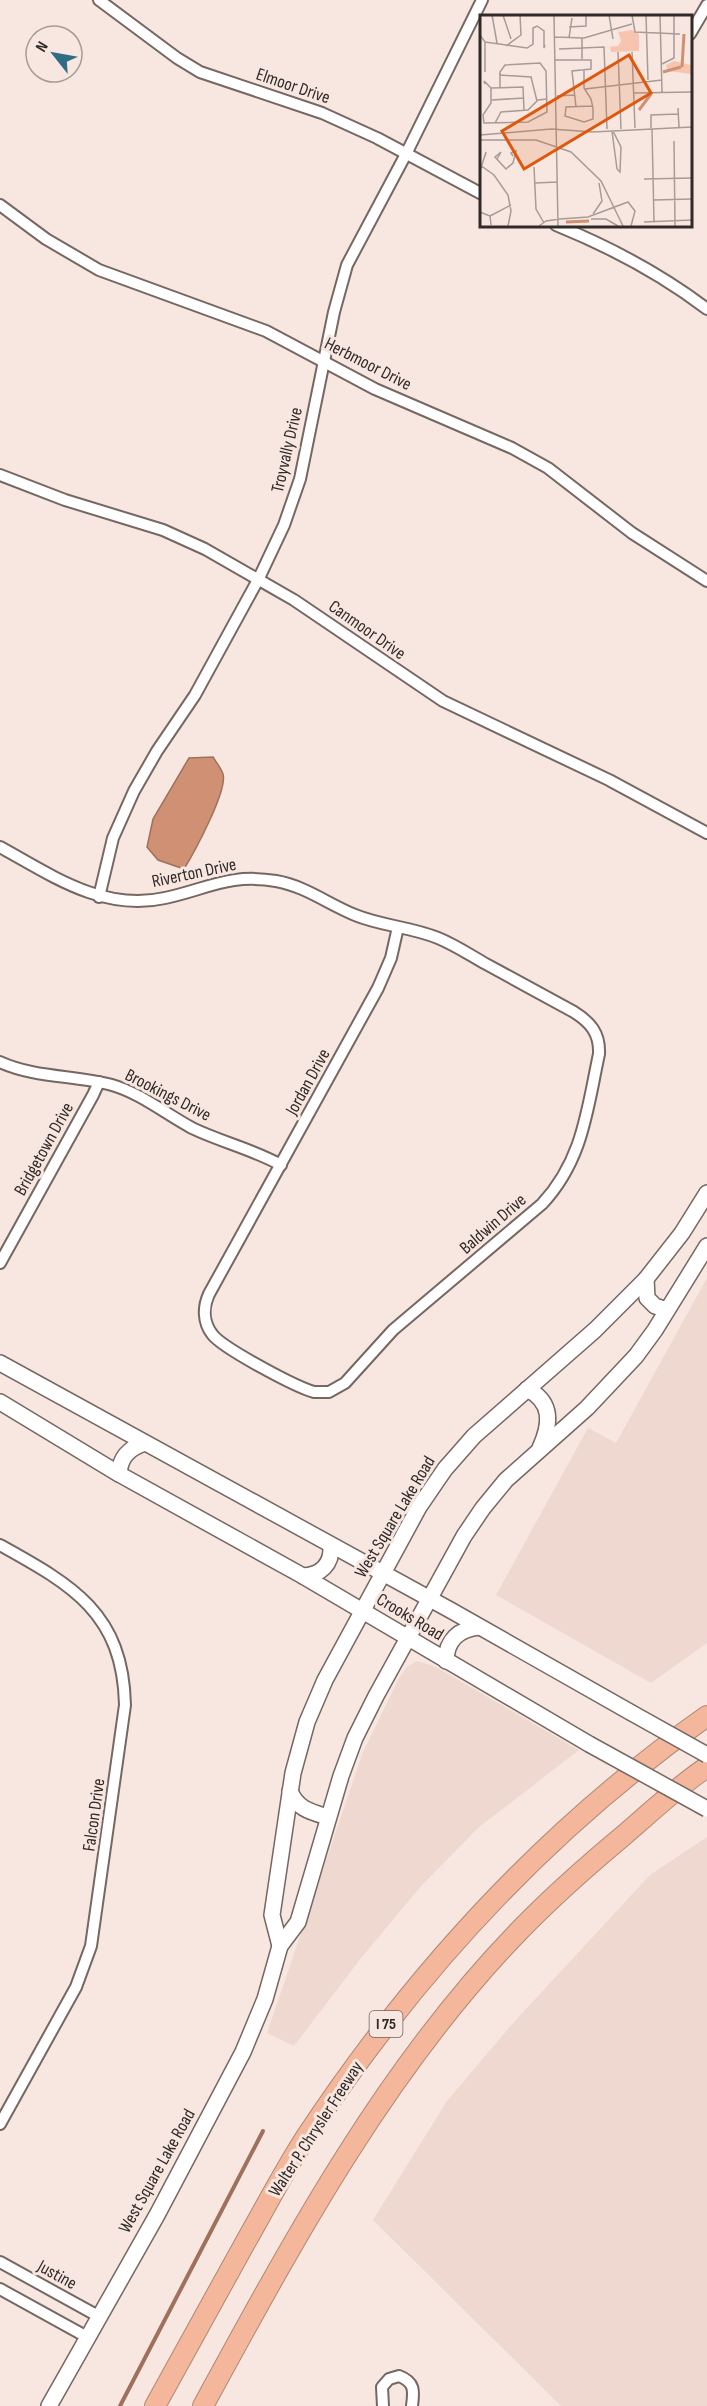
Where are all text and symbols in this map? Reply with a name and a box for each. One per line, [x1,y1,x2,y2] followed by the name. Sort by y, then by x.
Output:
[480,15,692,226] inset map
[24,24,84,84] north arrow
[32,38,53,56] text: N
[253,64,333,108] street label: Elmoor Drive
[321,333,415,395] street label: Herbmoor Drive
[267,405,307,495] street label: Troyvally Drive
[325,596,409,664] street label: Canmoor Drive
[150,854,238,892] street label: Riverton Drive
[281,1045,335,1120] street label: Jordan Drive
[121,1064,215,1126] street label: Brookings Drive
[10,1099,78,1199] street label: Bridgetown Drive
[455,1189,531,1259] street label: Baldwin Drive
[350,1452,440,1582] street label: West Square Lake Road
[373,1589,447,1645] street label: Crooks Road
[78,1777,110,1853] street label: Falcon Drive
[370,2011,402,2037] road number: I 75
[264,2057,368,2201] street label: Walter P. Chrysler Freeway
[114,2105,200,2237] street label: West Square Lake Road
[33,2255,80,2294] street label: Justine

